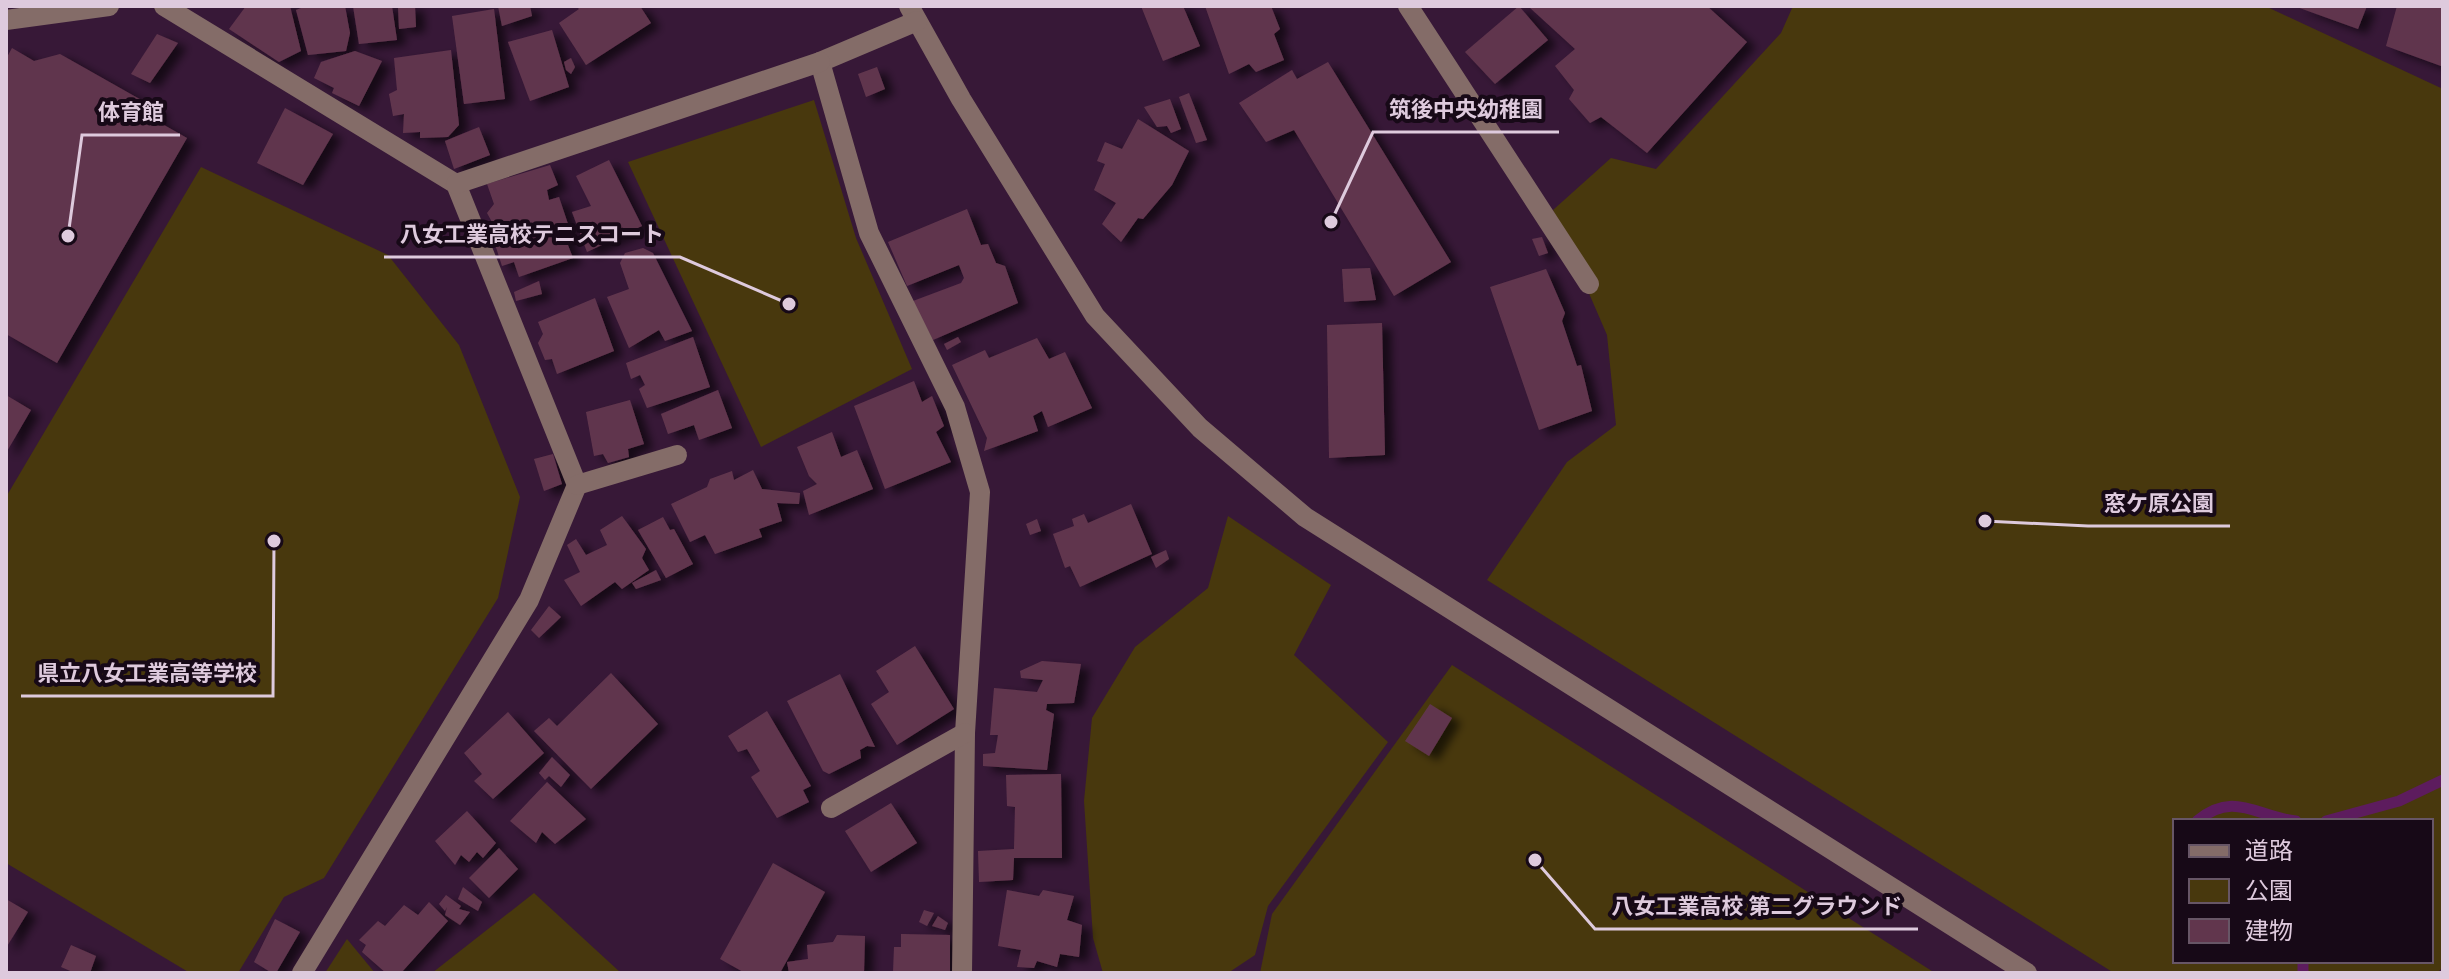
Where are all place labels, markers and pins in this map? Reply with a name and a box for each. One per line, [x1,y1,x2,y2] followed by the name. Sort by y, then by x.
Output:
[1373,86,1559,132] callout: 筑後中央幼稚園
[82,89,180,135] callout: 体育館
[384,211,680,257] callout: 八女工業高校テニスコート
[2088,480,2230,526] callout: 窓ケ原公園
[21,650,273,696] callout: 県立八女工業高等学校
[1595,883,1918,929] callout: 八女工業高校 第二グラウンド

